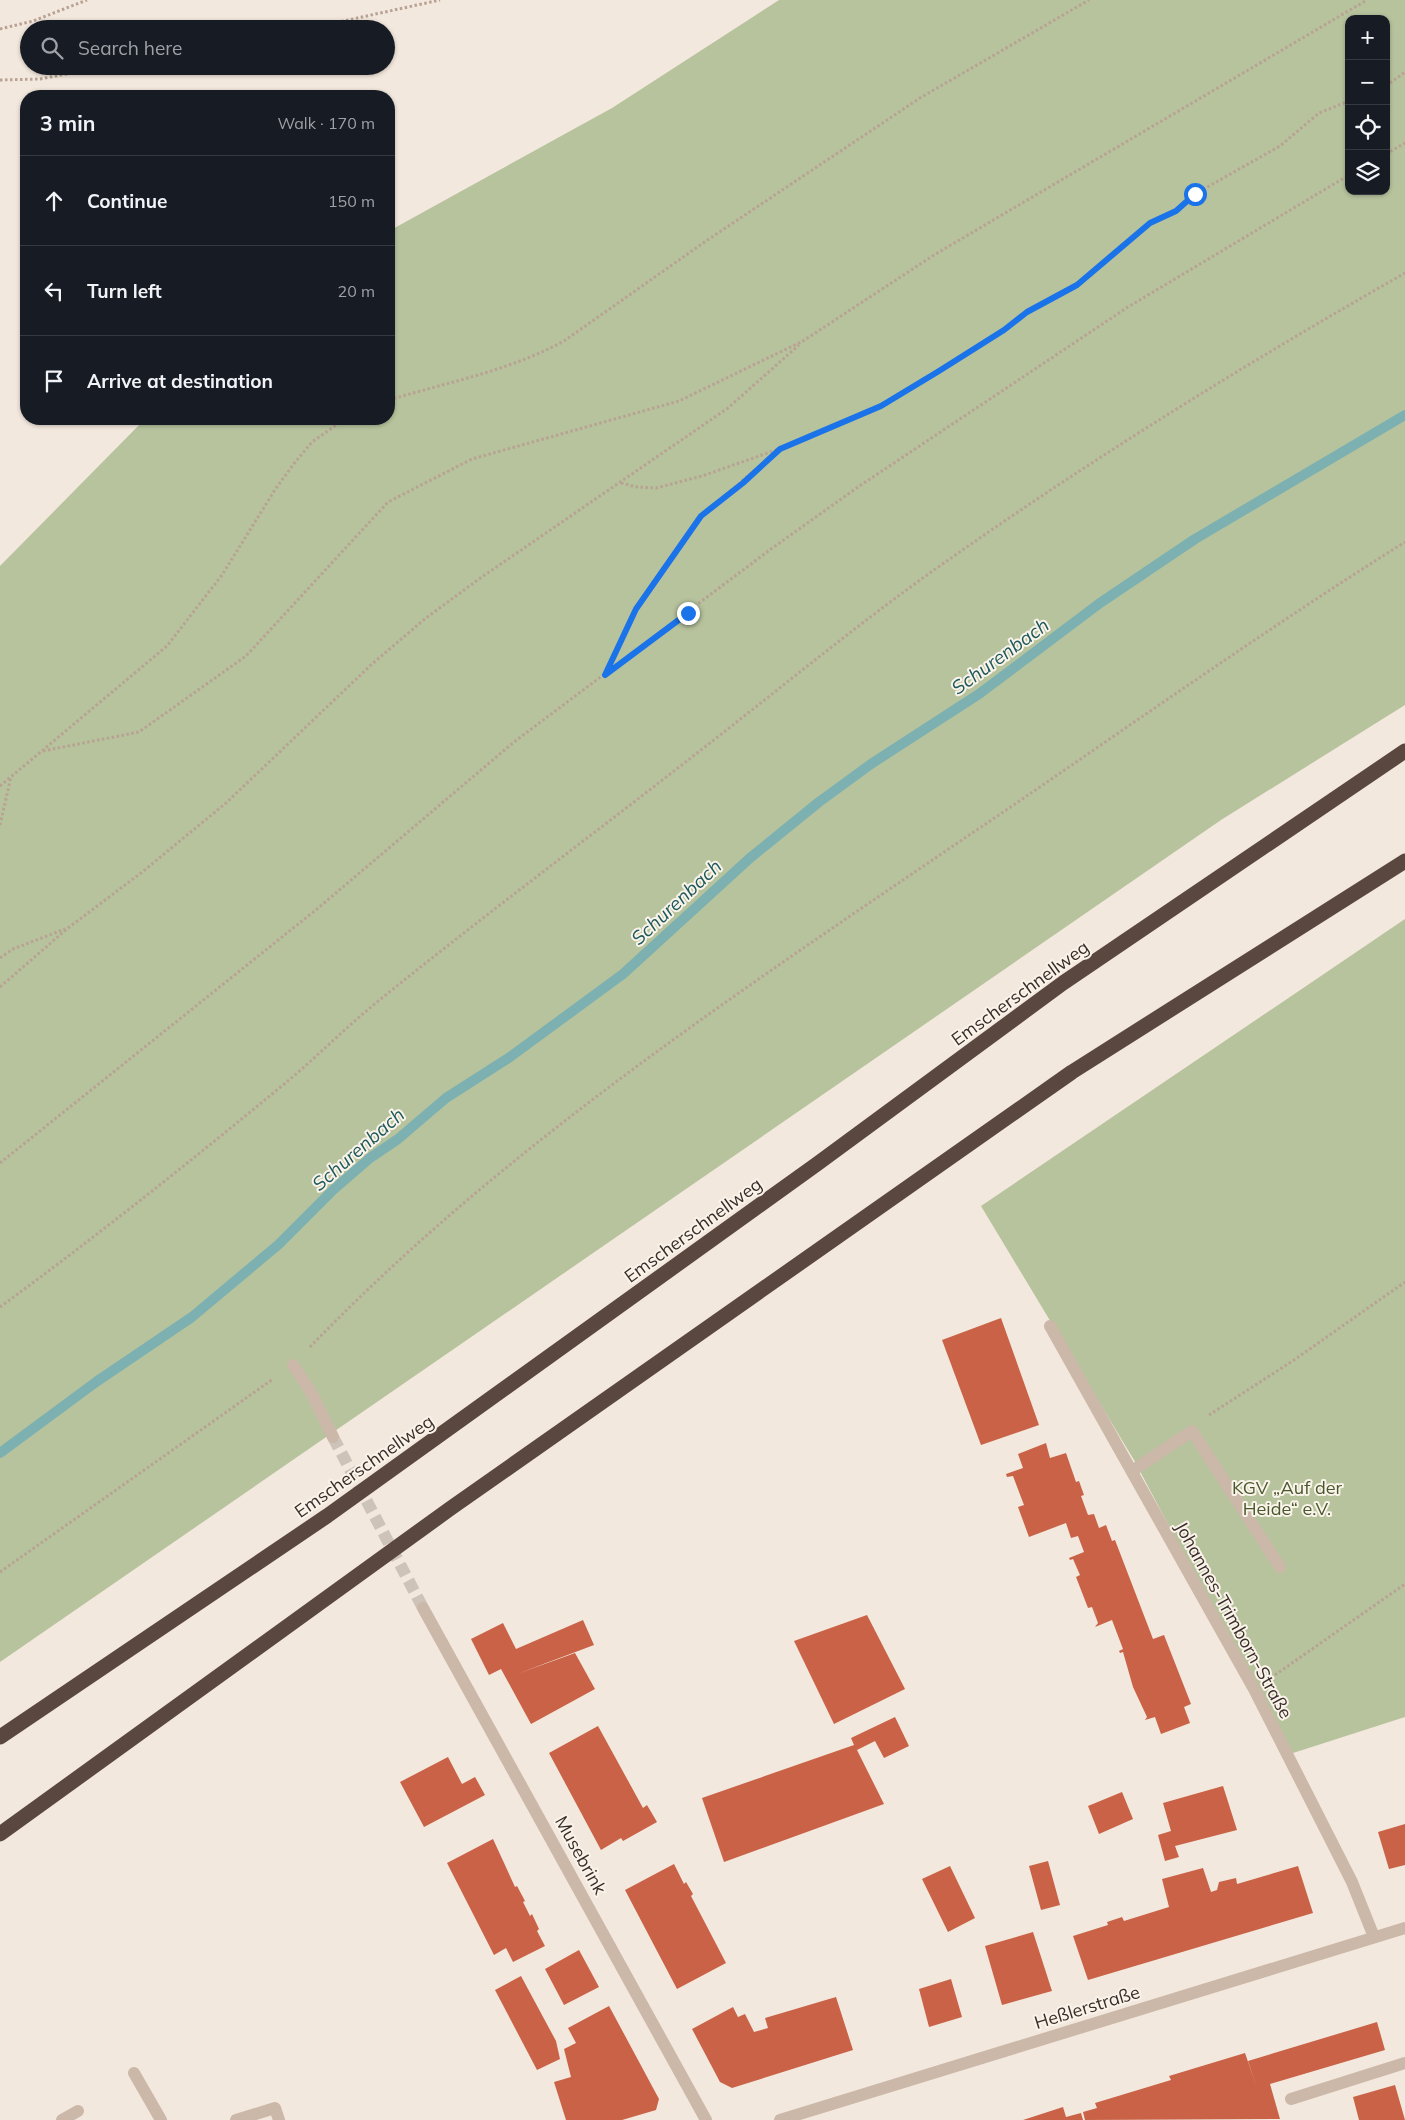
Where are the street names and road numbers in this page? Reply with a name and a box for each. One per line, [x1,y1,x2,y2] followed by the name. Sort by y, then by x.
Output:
[947,935,1093,1051] street label: Emscherschnellweg
[620,1172,766,1288] street label: Emscherschnellweg
[290,1409,438,1523] street label: Emscherschnellweg
[1170,1517,1298,1723] street label: Johannes-Trimborn-Straße
[550,1812,612,1899] street label: Musebrink
[1031,1980,1143,2034] street label: Heßlerstraße

